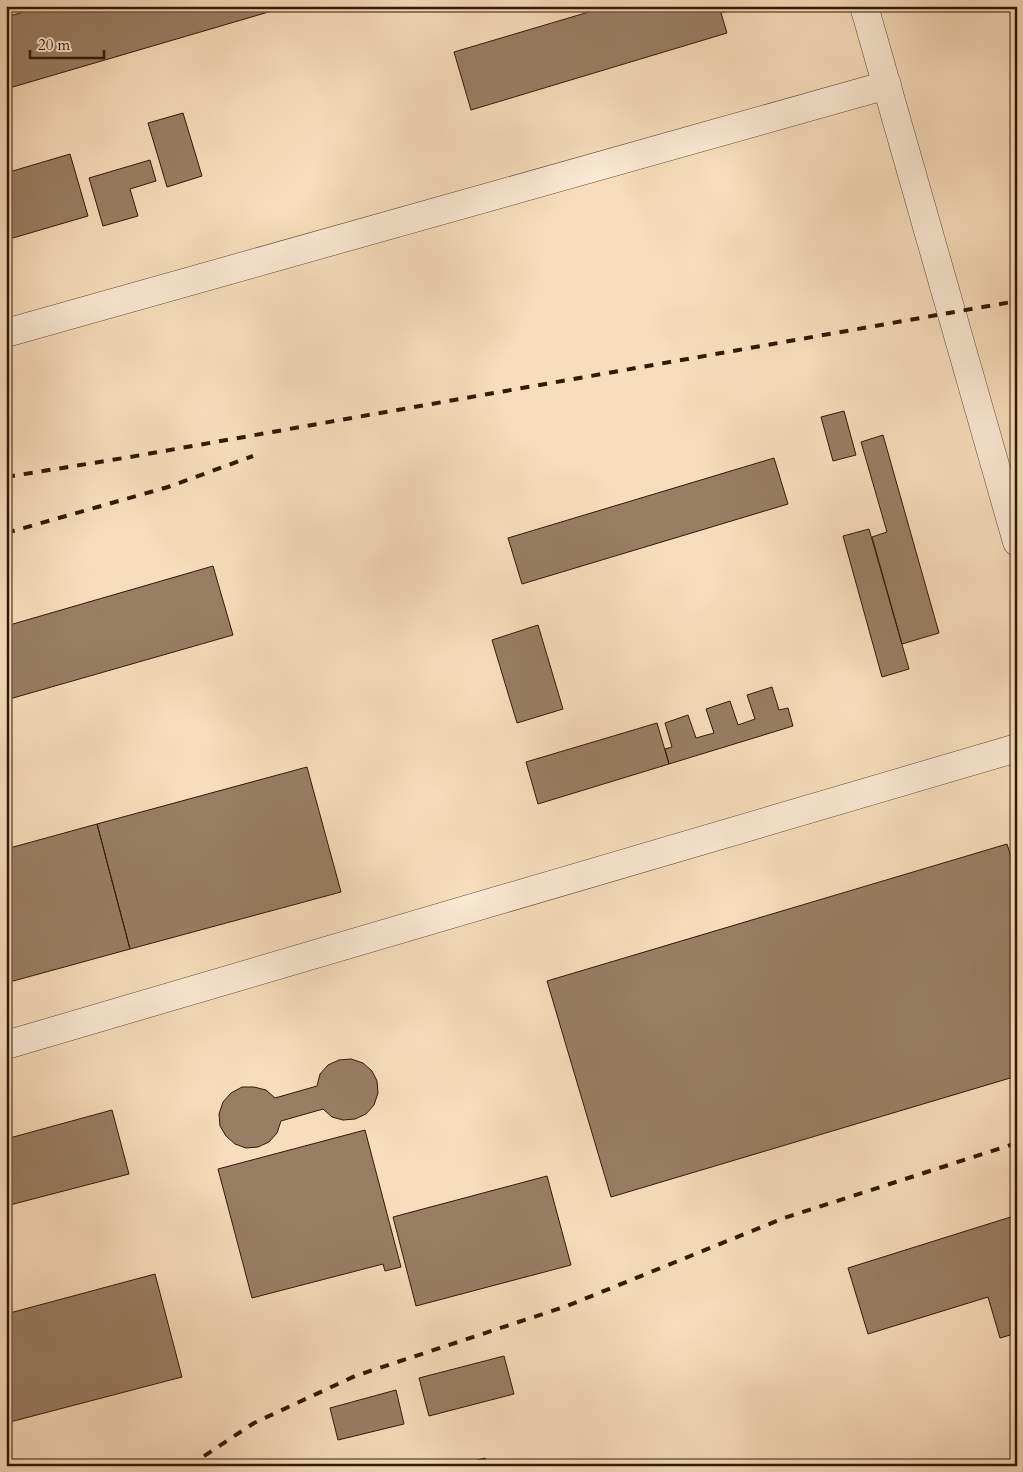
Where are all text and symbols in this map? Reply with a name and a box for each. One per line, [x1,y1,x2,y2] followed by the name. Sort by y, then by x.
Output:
[30,28,104,60] scale bar
[38,35,70,55] text: 20 m

